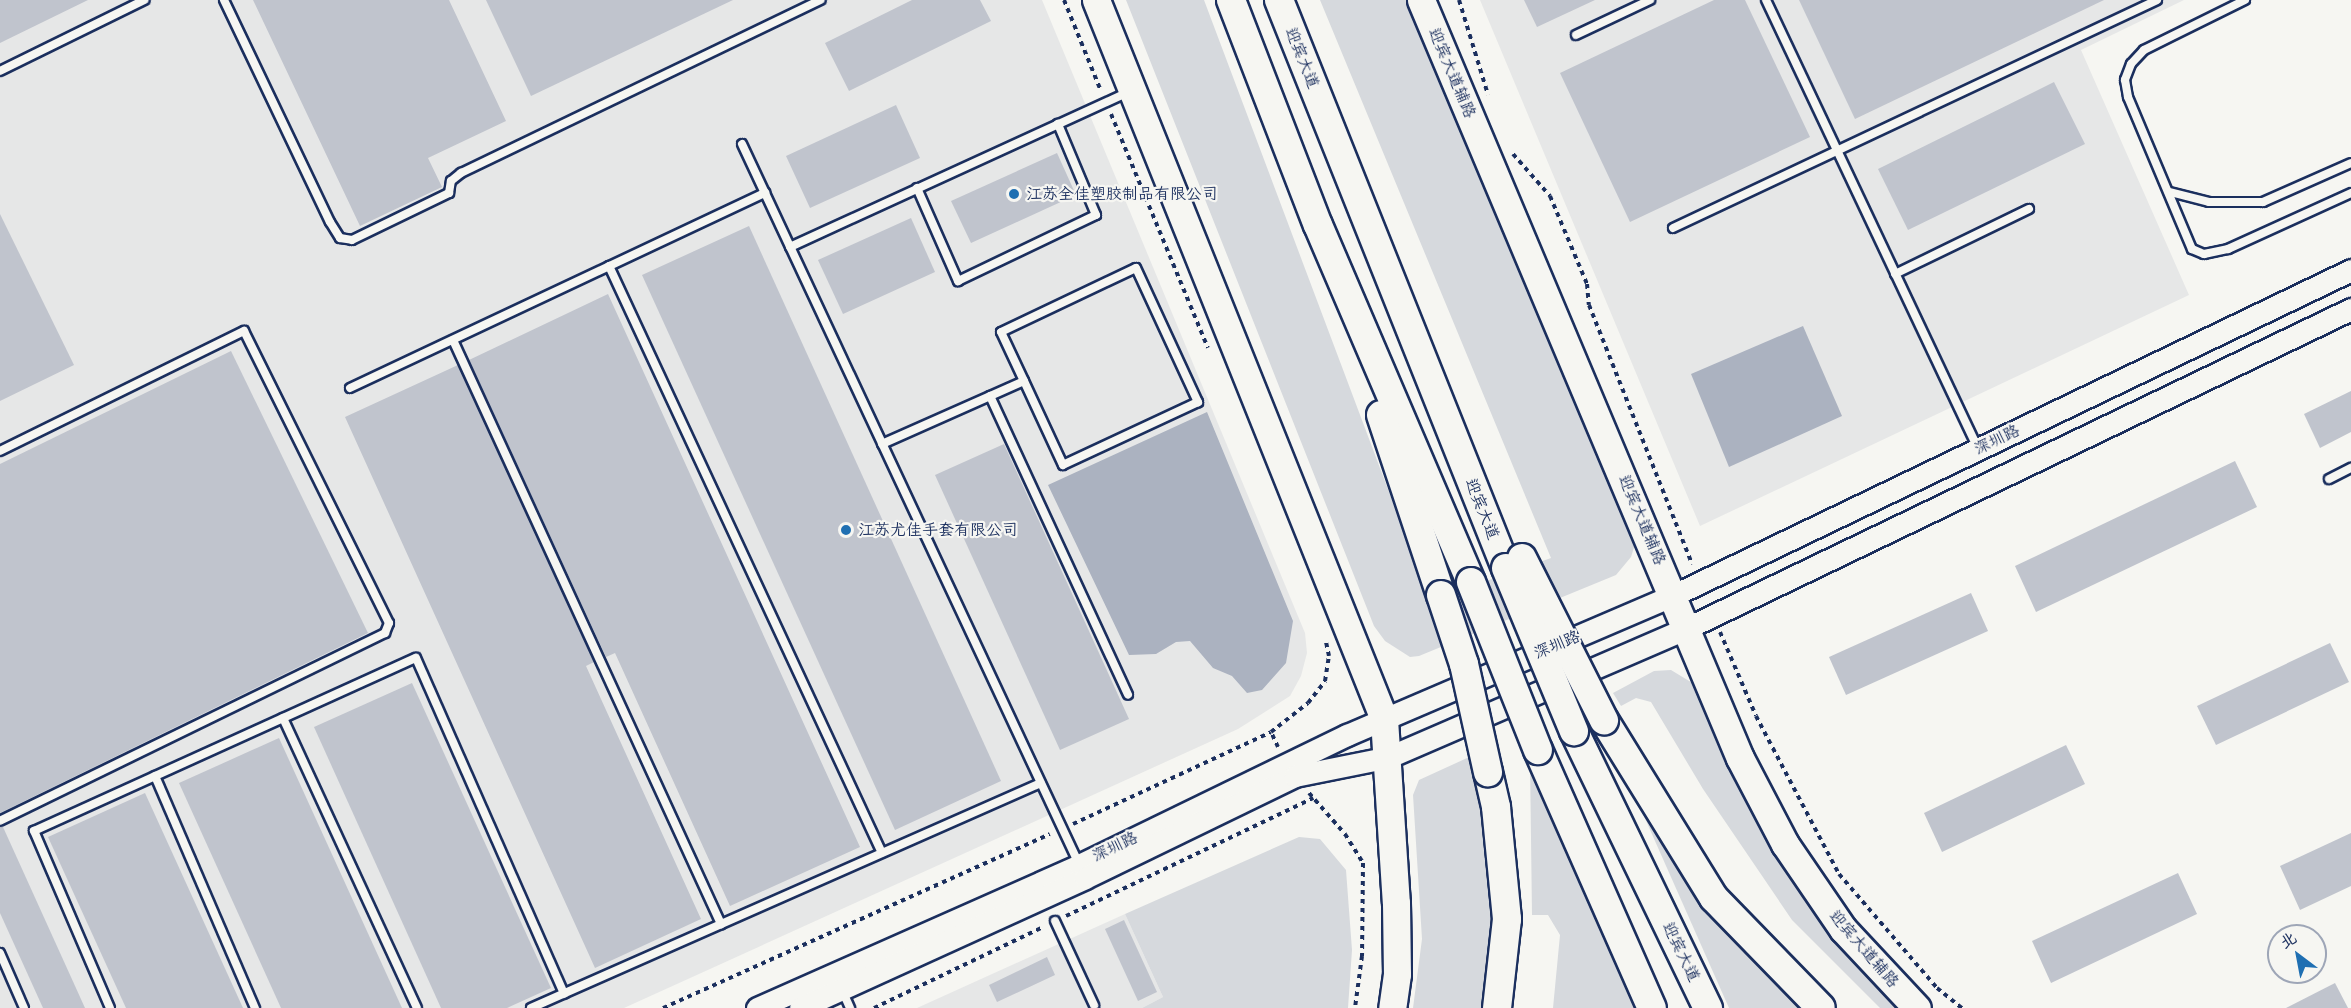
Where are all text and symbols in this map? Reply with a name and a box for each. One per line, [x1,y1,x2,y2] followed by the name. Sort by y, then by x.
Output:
[1281,25,1323,91] street label: 迎宾大道
[1424,25,1480,121] street label: 迎宾大道辅路
[1026,184,1218,204] place label: 江苏全佳塑胶制品有限公司
[1007,187,1021,201] marker: 江苏全佳塑胶制品有限公司
[1971,421,2023,459] street label: 深圳路
[1614,472,1670,568] street label: 迎宾大道辅路
[1461,476,1503,542] street label: 迎宾大道
[858,520,1018,540] place label: 江苏尤佳手套有限公司
[839,523,853,537] marker: 江苏尤佳手套有限公司
[1531,627,1583,663] street label: 深圳路
[1089,828,1141,866] street label: 深圳路
[1825,906,1903,992] street label: 迎宾大道辅路
[1658,919,1704,985] street label: 迎宾大道
[2267,924,2327,984] north arrow
[2276,927,2301,954] text: 北

